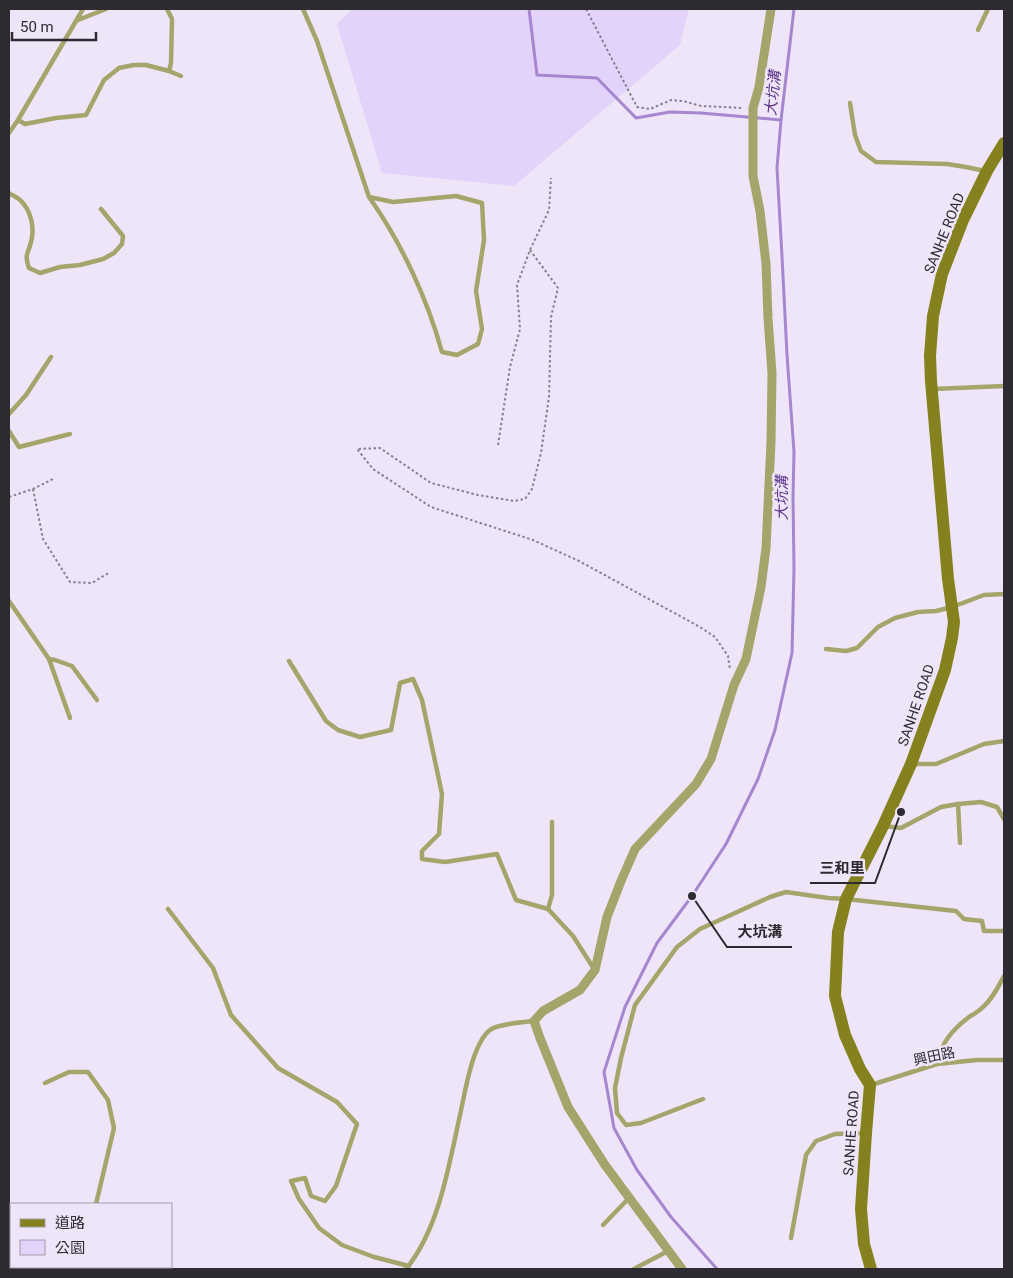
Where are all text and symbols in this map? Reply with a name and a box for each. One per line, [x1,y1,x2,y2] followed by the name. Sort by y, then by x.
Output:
[12,10,96,42] scale bar
[20,18,54,36] text: 50 m
[762,68,785,116] water label: 大坑溝
[921,190,967,276] street label: SANHE ROAD
[773,474,791,521] water label: 大坑溝
[895,662,937,748] street label: SANHE ROAD
[810,853,875,883] callout: 三和里
[819,859,865,877] text: 三和里
[727,917,792,947] callout: 大坑溝
[737,923,783,941] text: 大坑溝
[912,1044,956,1068] street label: 興田路
[840,1090,862,1176] street label: SANHE ROAD
[10,1203,172,1268] legend
[55,1214,85,1232] text: 道路
[55,1239,85,1257] text: 公園

